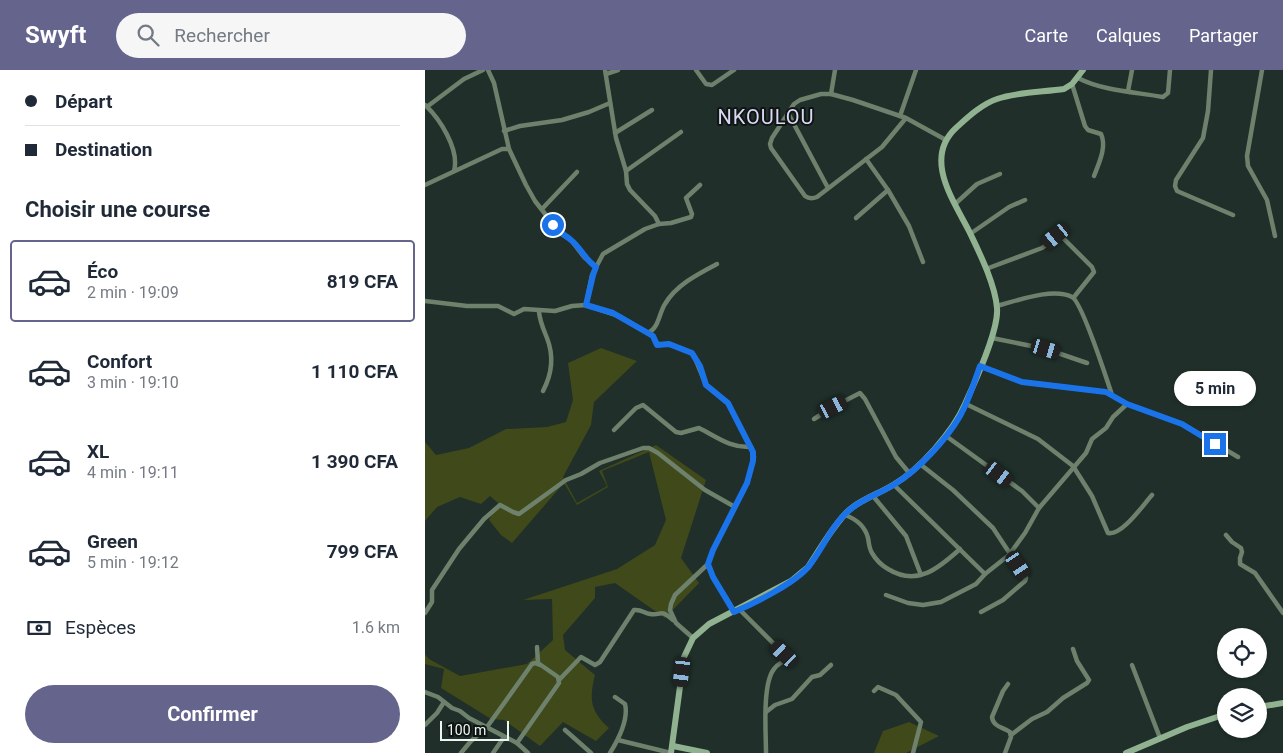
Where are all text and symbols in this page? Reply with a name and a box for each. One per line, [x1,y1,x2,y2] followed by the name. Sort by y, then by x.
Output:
[116,13,466,58] search box
[25,21,86,49] text: Swyft
[134,21,162,49] icon: search
[174,24,270,47] text: Rechercher
[1025,25,1068,46] text: Carte
[1096,25,1161,46] text: Calques
[1189,25,1258,46] text: Partager
[55,90,112,113] text: Départ
[717,105,815,129] district label: NKOULOU
[55,138,152,161] text: Destination
[25,197,210,222] text: Choisir une course
[542,214,564,236] route start
[1039,221,1072,251] car
[27,259,72,304] icon: car
[87,260,118,283] text: Éco
[327,270,398,293] text: 819 CFA
[87,283,179,302] text: 2 min · 19:09
[1029,337,1062,361] car
[27,349,72,394] icon: car
[87,350,152,373] text: Confort
[311,360,398,383] text: 1 110 CFA
[1174,372,1256,406] callout: 5 min
[87,373,179,392] text: 3 min · 19:10
[1195,379,1235,398] text: 5 min
[816,394,849,420] car
[1204,433,1226,455] route end
[27,439,72,484] icon: car
[87,440,109,463] text: XL
[311,450,398,473] text: 1 390 CFA
[982,459,1015,489] car
[87,463,179,482] text: 4 min · 19:11
[27,529,72,574] icon: car
[87,530,138,553] text: Green
[327,540,398,563] text: 799 CFA
[1003,548,1032,582] car
[87,553,179,572] text: 5 min · 19:12
[25,614,53,642] icon: cash
[65,616,136,639] text: Espèces
[352,618,400,637] text: 1.6 km
[1217,628,1267,738] map controls
[1217,628,1267,678] button: locate
[767,638,800,670] car
[672,656,691,688] car
[25,685,400,743] button: Confirmer
[1217,688,1267,738] button: layers
[440,718,509,741] scale bar
[447,722,486,738] text: 100 m

